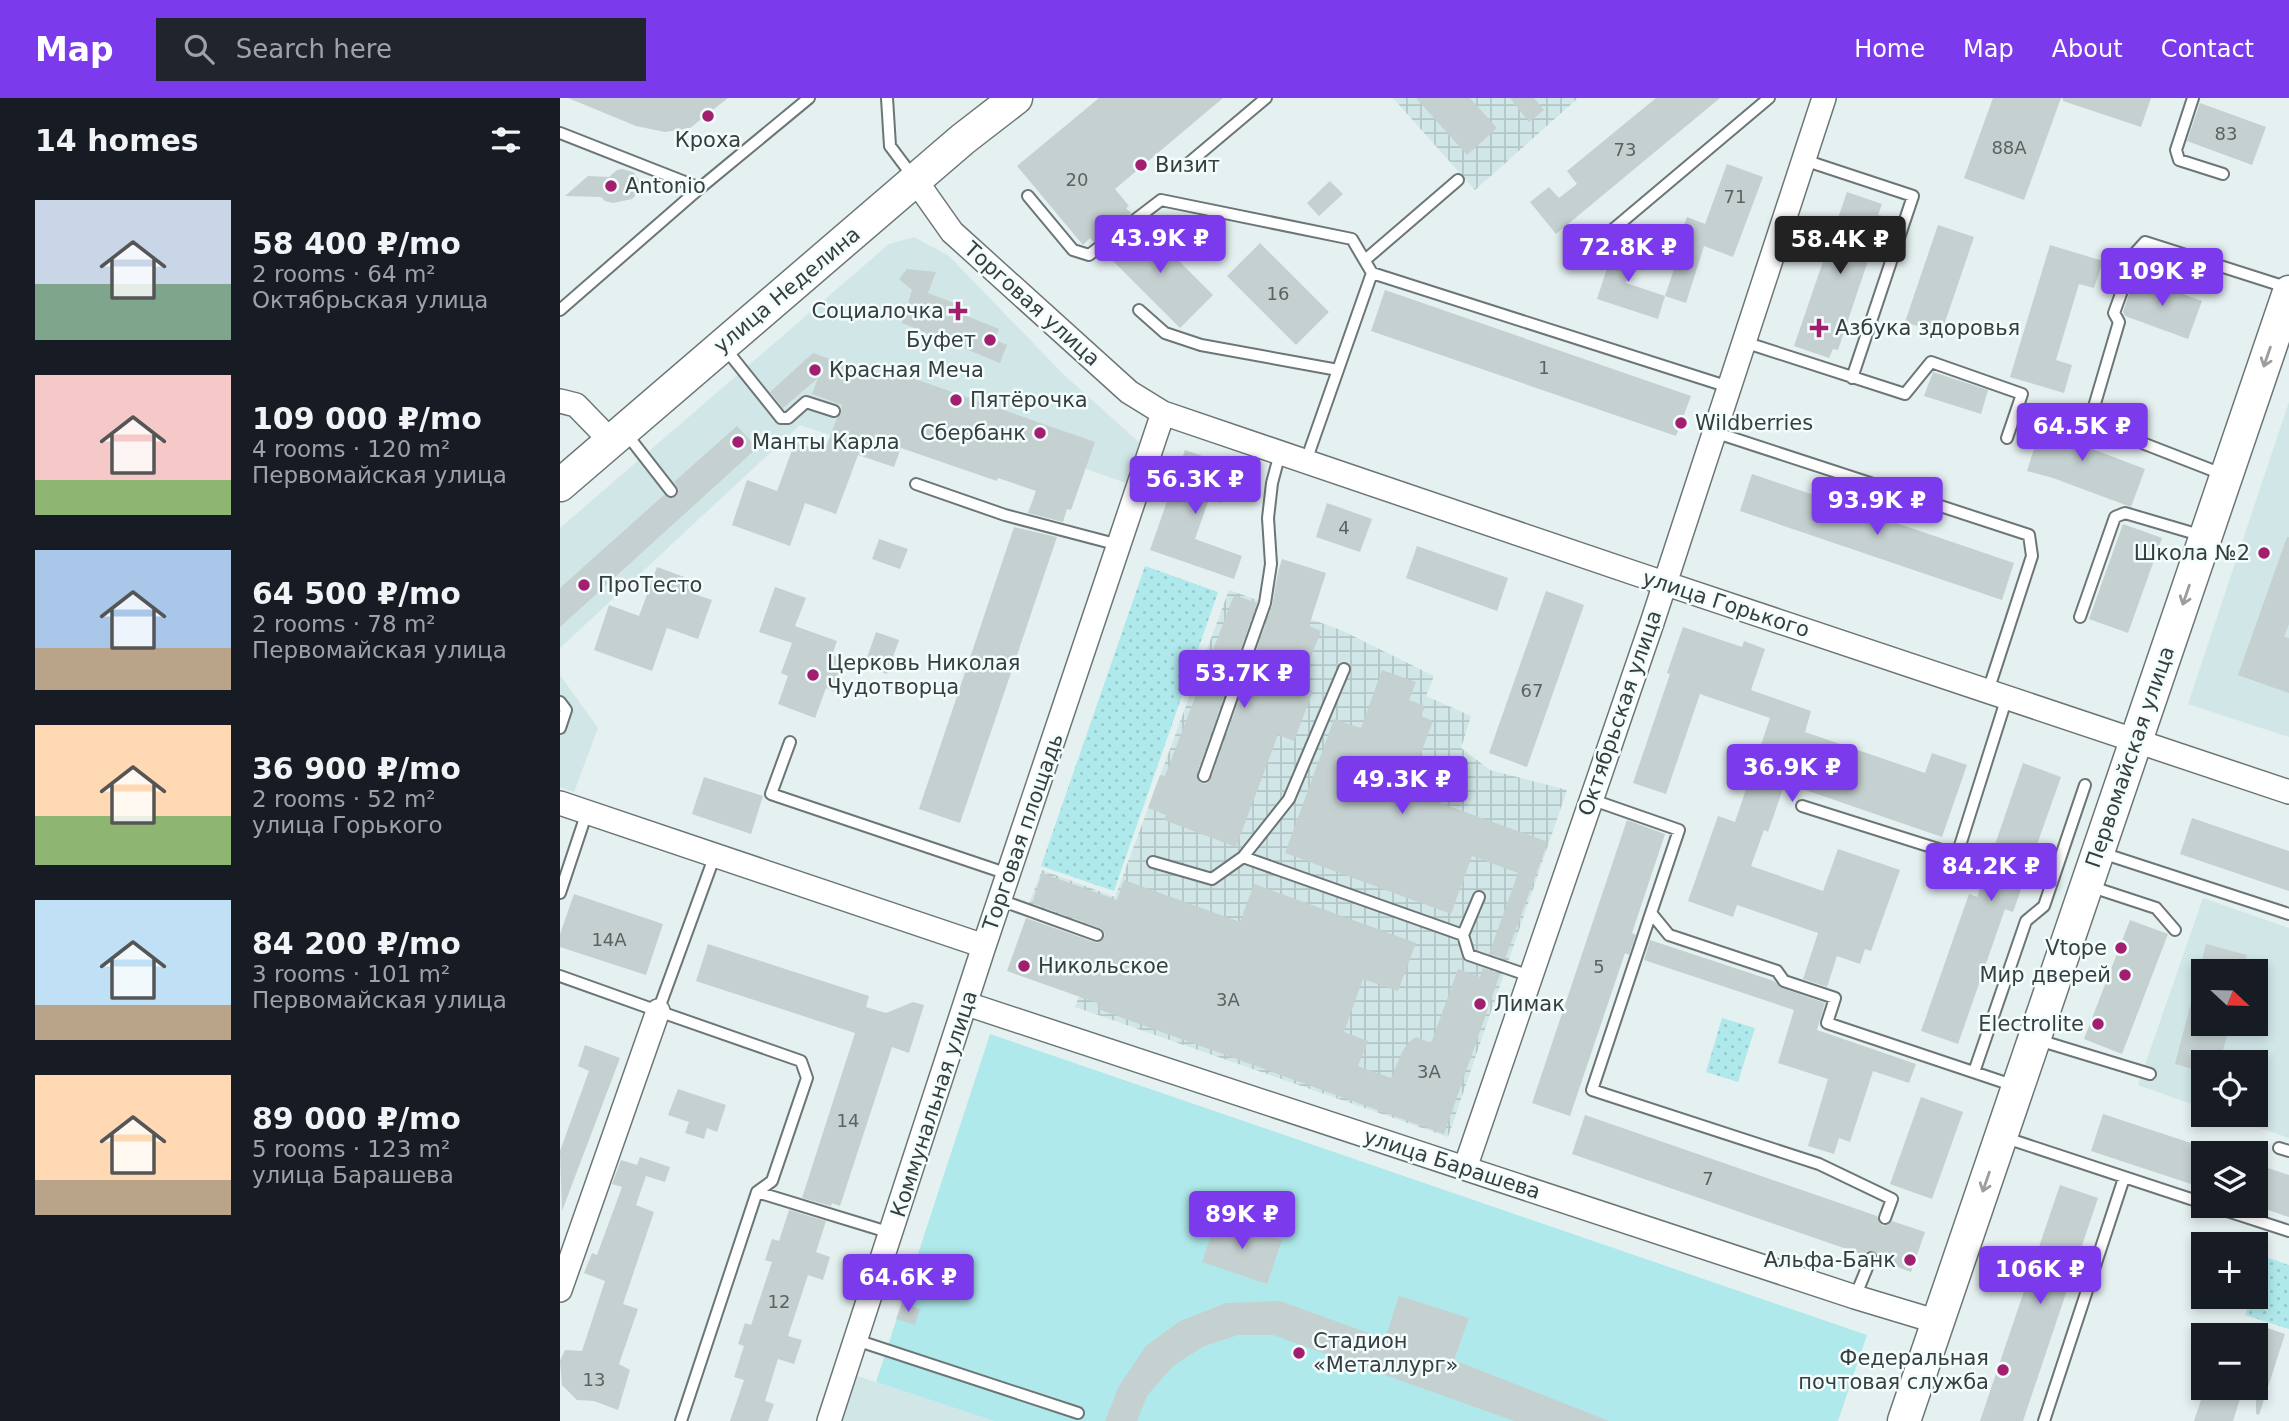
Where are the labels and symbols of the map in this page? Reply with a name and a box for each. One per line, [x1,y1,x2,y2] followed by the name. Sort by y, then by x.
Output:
[700,108,716,124] marker: Кроха
[2215,123,2237,144] house number: 83
[675,128,741,152] place label: Кроха
[1991,137,2027,158] house number: 88А
[1614,139,1636,160] house number: 73
[1155,153,1220,177] place label: Визит
[1133,157,1149,173] marker: Визит
[1066,169,1088,190] house number: 20
[625,174,706,198] place label: Antonio
[603,178,619,194] marker: Antonio
[1724,186,1746,207] house number: 71
[1095,216,1225,275] pin: 43.9K ₽
[1775,216,1905,276] pin: 58.4K ₽
[709,222,865,358] street label: улица Неделина
[1563,225,1693,284] pin: 72.8K ₽
[959,236,1105,371] street label: Торговая улица
[2105,248,2219,308] pin: 109K ₽
[1267,283,1289,304] house number: 16
[811,299,944,323] place label: Социалочка
[950,303,966,319] marker: Социалочка
[1835,316,2020,340] place label: Азбука здоровья
[1809,318,1829,338] marker: Азбука здоровья
[906,328,976,352] place label: Буфет
[982,332,998,348] marker: Буфет
[2260,345,2272,367] one-way arrow
[1538,357,1550,378] house number: 1
[829,358,984,382] place label: Красная Меча
[807,362,823,378] marker: Красная Меча
[970,388,1088,412] place label: Пятёрочка
[948,392,964,408] marker: Пятёрочка
[2017,404,2147,463] pin: 64.5K ₽
[1695,411,1813,435] place label: Wildberries
[1673,415,1689,431] marker: Wildberries
[920,421,1026,445] place label: Сбербанк
[1032,425,1048,441] marker: Сбербанк
[752,430,900,454] place label: Манты Карла
[730,434,746,450] marker: Манты Карла
[1130,456,1260,516] pin: 56.3K ₽
[1812,478,1942,537] pin: 93.9K ₽
[1338,517,1350,538] house number: 4
[2134,541,2250,565] place label: Школа №2
[2256,545,2272,561] marker: Школа №2
[1639,566,1813,642] street label: улица Горького
[598,573,702,597] place label: ПроТесто
[576,577,592,593] marker: ПроТесто
[2179,584,2191,606] one-way arrow
[1574,607,1666,819] street label: Октябрьская улица
[2081,643,2179,871] street label: Первомайская улица
[1179,650,1309,710] pin: 53.7K ₽
[827,651,1020,699] place label: Церковь Николая Чудотворца
[805,667,821,683] marker: Церковь Николая Чудотворца
[1521,680,1543,701] house number: 67
[978,730,1068,935] street label: Торговая площадь
[1727,744,1857,804] pin: 36.9K ₽
[1337,756,1467,816] pin: 49.3K ₽
[1926,844,2056,903] pin: 84.2K ₽
[591,929,627,950] house number: 14А
[2045,936,2107,960] place label: Vtope
[2113,940,2129,956] marker: Vtope
[1038,954,1169,978] place label: Никольское
[1593,956,1605,977] house number: 5
[1016,958,1032,974] marker: Никольское
[2191,959,2268,1036] north arrow
[1980,963,2111,987] place label: Мир дверей
[2117,967,2133,983] marker: Мир дверей
[886,988,982,1220] street label: Коммунальная улица
[1216,989,1241,1010] house number: 3А
[1494,992,1565,1016] place label: Лимак
[1472,996,1488,1012] marker: Лимак
[1978,1012,2084,1036] place label: Electrolite
[2090,1016,2106,1032] marker: Electrolite
[1417,1061,1442,1082] house number: 3А
[837,1110,859,1131] house number: 14
[1361,1124,1543,1204] street label: улица Барашева
[1702,1168,1714,1189] house number: 7
[1979,1170,1991,1192] one-way arrow
[1193,1192,1291,1251] pin: 89K ₽
[1983,1246,2097,1306] pin: 106K ₽
[1764,1248,1896,1272] place label: Альфа-Банк
[1902,1252,1918,1268] marker: Альфа-Банк
[843,1254,973,1314] pin: 64.6K ₽
[768,1291,790,1312] house number: 12
[1313,1329,1458,1377] place label: Стадион «Металлург»
[1291,1345,1307,1361] marker: Стадион «Металлург»
[1798,1346,1989,1394] place label: Федеральная почтовая служба
[1995,1362,2011,1378] marker: Федеральная почтовая служба
[583,1369,605,1390] house number: 13

